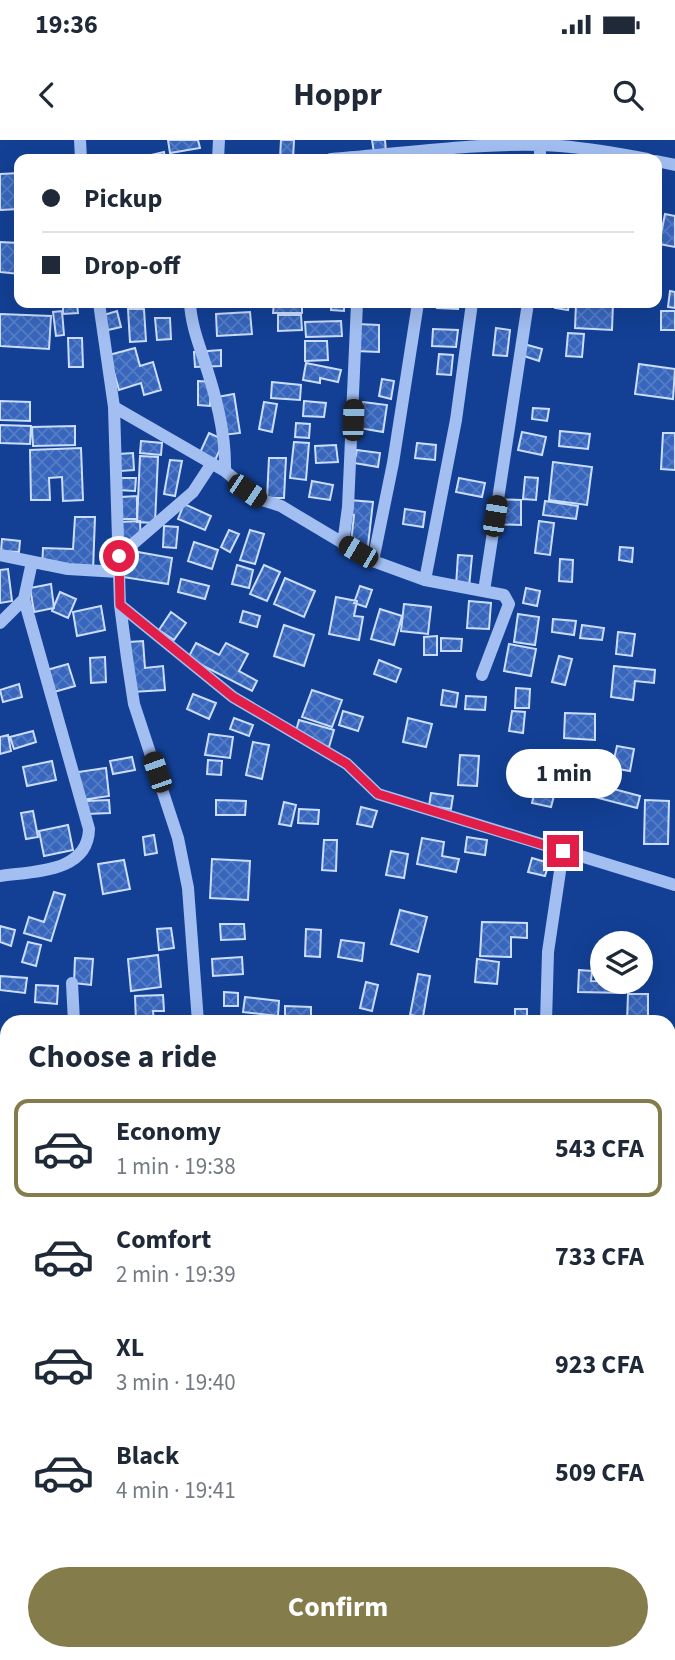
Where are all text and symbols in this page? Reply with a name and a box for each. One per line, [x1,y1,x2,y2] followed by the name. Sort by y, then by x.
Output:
[35,6,98,43] text: 19:36
[293,72,382,118] text: Hoppr
[28,76,66,114] icon: back
[609,76,647,114] icon: search
[84,180,162,217] text: Pickup
[84,247,180,284] text: Drop-off
[342,399,365,441] car
[224,471,271,511] car
[482,494,509,538] car
[335,532,382,572] car
[103,540,135,572] route start
[141,749,174,795] car
[505,750,621,798] callout: 1 min
[536,757,592,790] text: 1 min
[547,835,579,867] route end
[590,931,653,994] map controls
[590,931,653,994] button: layers
[28,1034,217,1080] text: Choose a ride
[116,1113,221,1150] text: Economy
[32,1117,95,1180] icon: car
[555,1130,644,1167] text: 543 CFA
[116,1150,236,1183] text: 1 min · 19:38
[116,1221,211,1258] text: Comfort
[32,1225,95,1288] icon: car
[555,1238,644,1275] text: 733 CFA
[116,1258,236,1291] text: 2 min · 19:39
[116,1329,144,1366] text: XL
[32,1333,95,1396] icon: car
[555,1346,644,1383] text: 923 CFA
[116,1366,236,1399] text: 3 min · 19:40
[116,1437,179,1474] text: Black
[32,1441,95,1504] icon: car
[555,1454,644,1491] text: 509 CFA
[116,1474,236,1507] text: 4 min · 19:41
[28,1567,648,1647] button: Confirm

